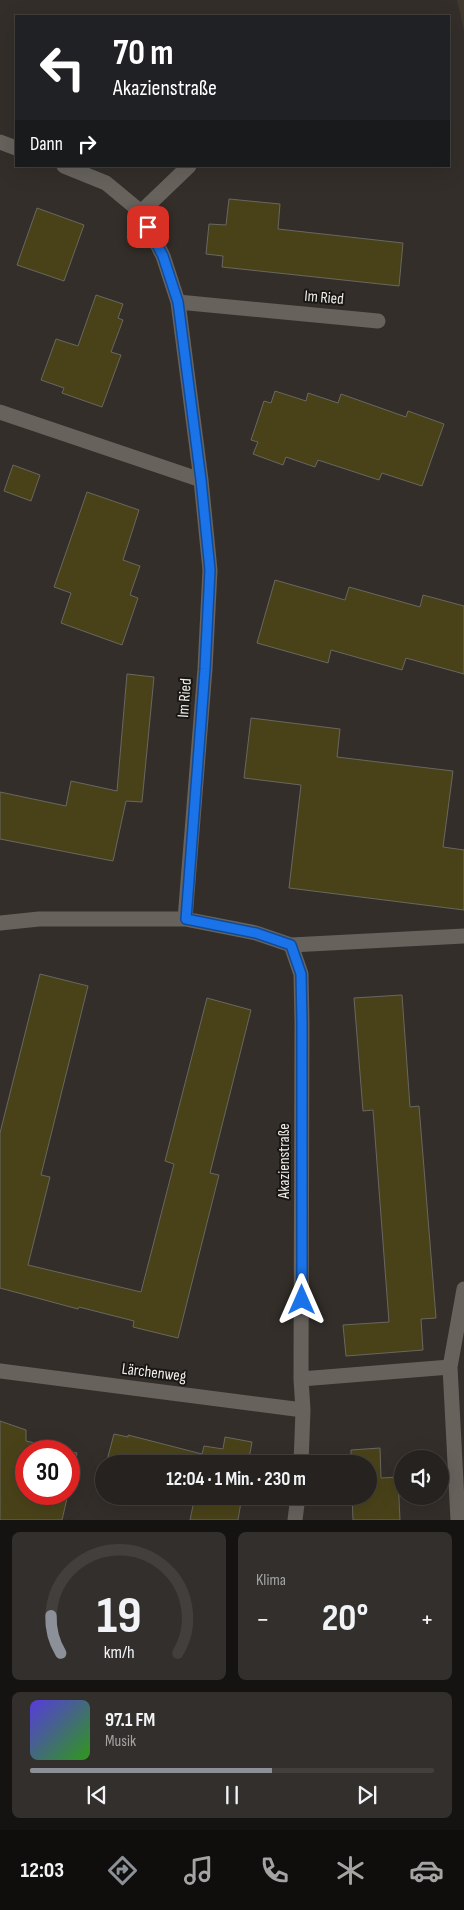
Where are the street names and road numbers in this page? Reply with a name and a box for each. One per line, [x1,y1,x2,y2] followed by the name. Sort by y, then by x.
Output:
[303,287,345,309] street label: Im Ried
[174,678,196,718] street label: Im Ried
[275,1123,294,1200] street label: Akazienstraße
[121,1360,187,1386] street label: Lärchenweg

